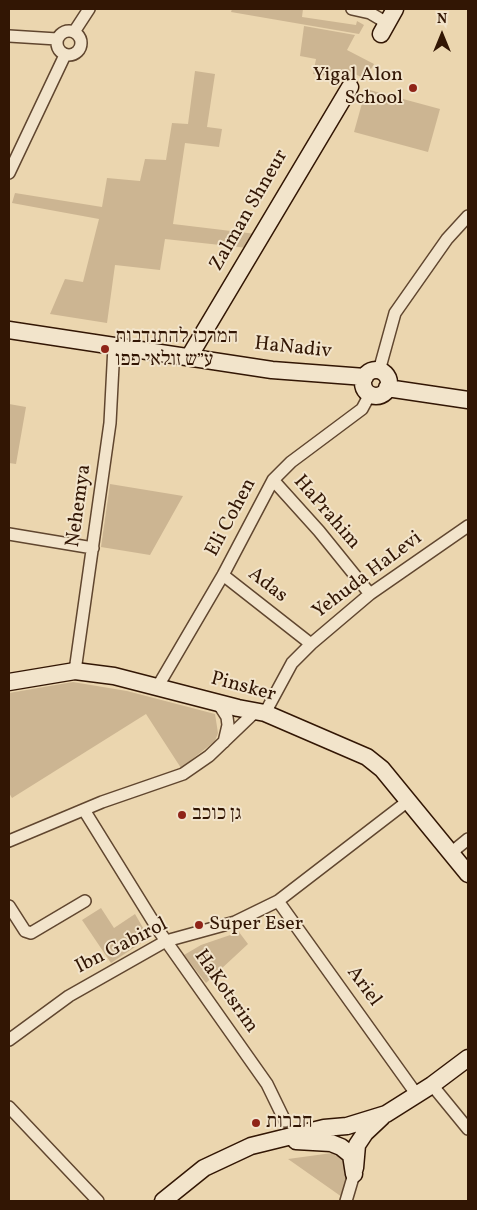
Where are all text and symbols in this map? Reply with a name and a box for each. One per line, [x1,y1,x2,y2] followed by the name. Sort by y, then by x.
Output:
[417,10,467,60] north arrow
[437,10,447,29] text: N
[313,64,403,111] place label: Yigal Alon School
[407,82,419,94] marker: Yigal Alon School
[206,146,294,276] street label: Zalman Shneur
[115,326,238,373] place label: המרכז להתנדבות ע״ש זולאי פפו
[253,333,333,365] street label: HaNadiv
[99,343,111,355] marker: המרכז להתנדבות ע״ש זולאי פפו
[62,463,98,549] street label: Nehemya
[287,471,365,555] street label: HaPrahim
[201,475,263,561] street label: Eli Cohen
[309,527,427,625] street label: Yehuda HaLevi
[242,563,292,609] street label: Adas
[208,668,278,708] street label: Pinsker
[192,803,242,827] place label: גן כוכב
[176,809,188,821] marker: גן כוכב
[209,913,303,937] place label: Super Eser
[72,914,172,980] street label: Ibn Gabirol
[193,919,205,931] marker: Super Eser
[188,946,262,1038] street label: HaKotsrim
[340,962,386,1012] street label: Ariel
[266,1111,313,1135] place label: חברות
[250,1117,262,1129] marker: חברות

